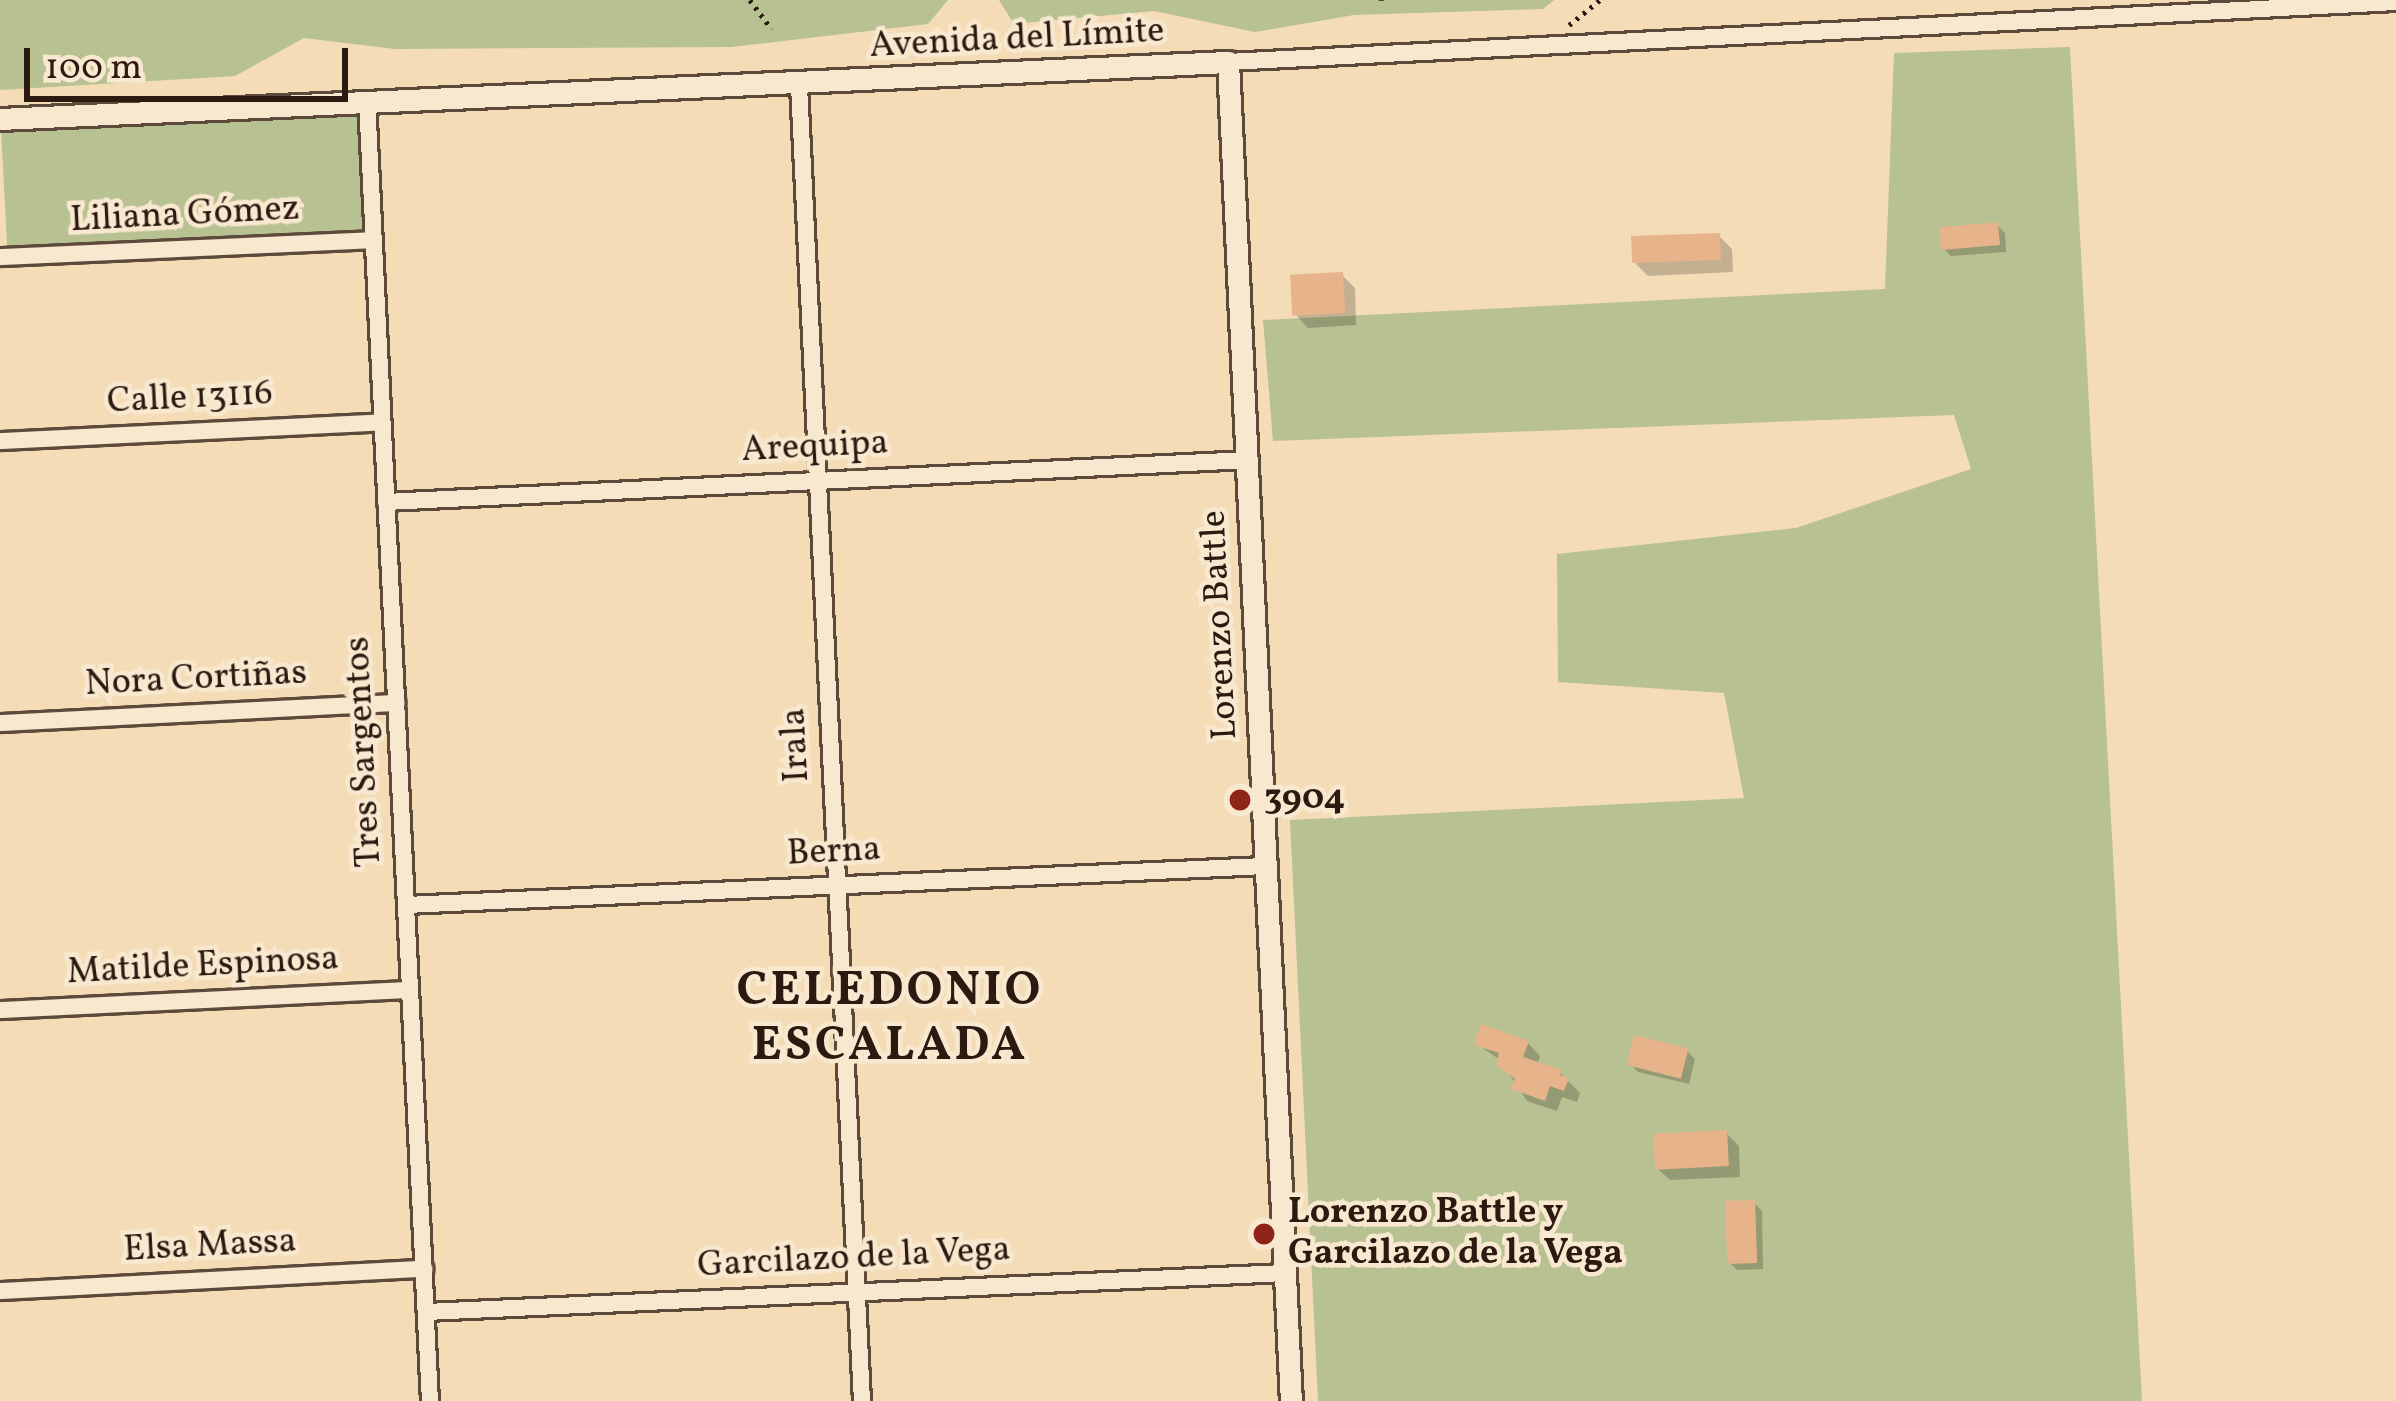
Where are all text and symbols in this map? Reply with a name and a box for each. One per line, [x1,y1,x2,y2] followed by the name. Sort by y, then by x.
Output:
[869,11,1165,69] street label: Avenida del Límite
[30,24,354,98] scale bar
[45,44,142,94] text: 100 m
[69,188,301,244] street label: Liliana Gómez
[106,373,274,425] street label: Calle 13116
[741,423,889,473] street label: Arequipa
[1193,509,1249,741] street label: Lorenzo Battle
[337,636,393,868] street label: Tres Sargentos
[84,653,308,707] street label: Nora Cortiñas
[773,707,821,783] street label: Irala
[1264,778,1345,822] place label: 3904
[1227,787,1253,813] marker: 3904
[786,829,882,877] street label: Berna
[66,938,340,996] street label: Matilde Espinosa
[737,962,1043,1075] district label: CELEDONIO ESCALADA
[1288,1191,1624,1276] place label: Lorenzo Battle y Garcilazo de la Vega
[122,1221,298,1273] street label: Elsa Massa
[1251,1221,1277,1247] marker: Lorenzo Battle y Garcilazo de la Vega
[696,1229,1012,1289] street label: Garcilazo de la Vega

